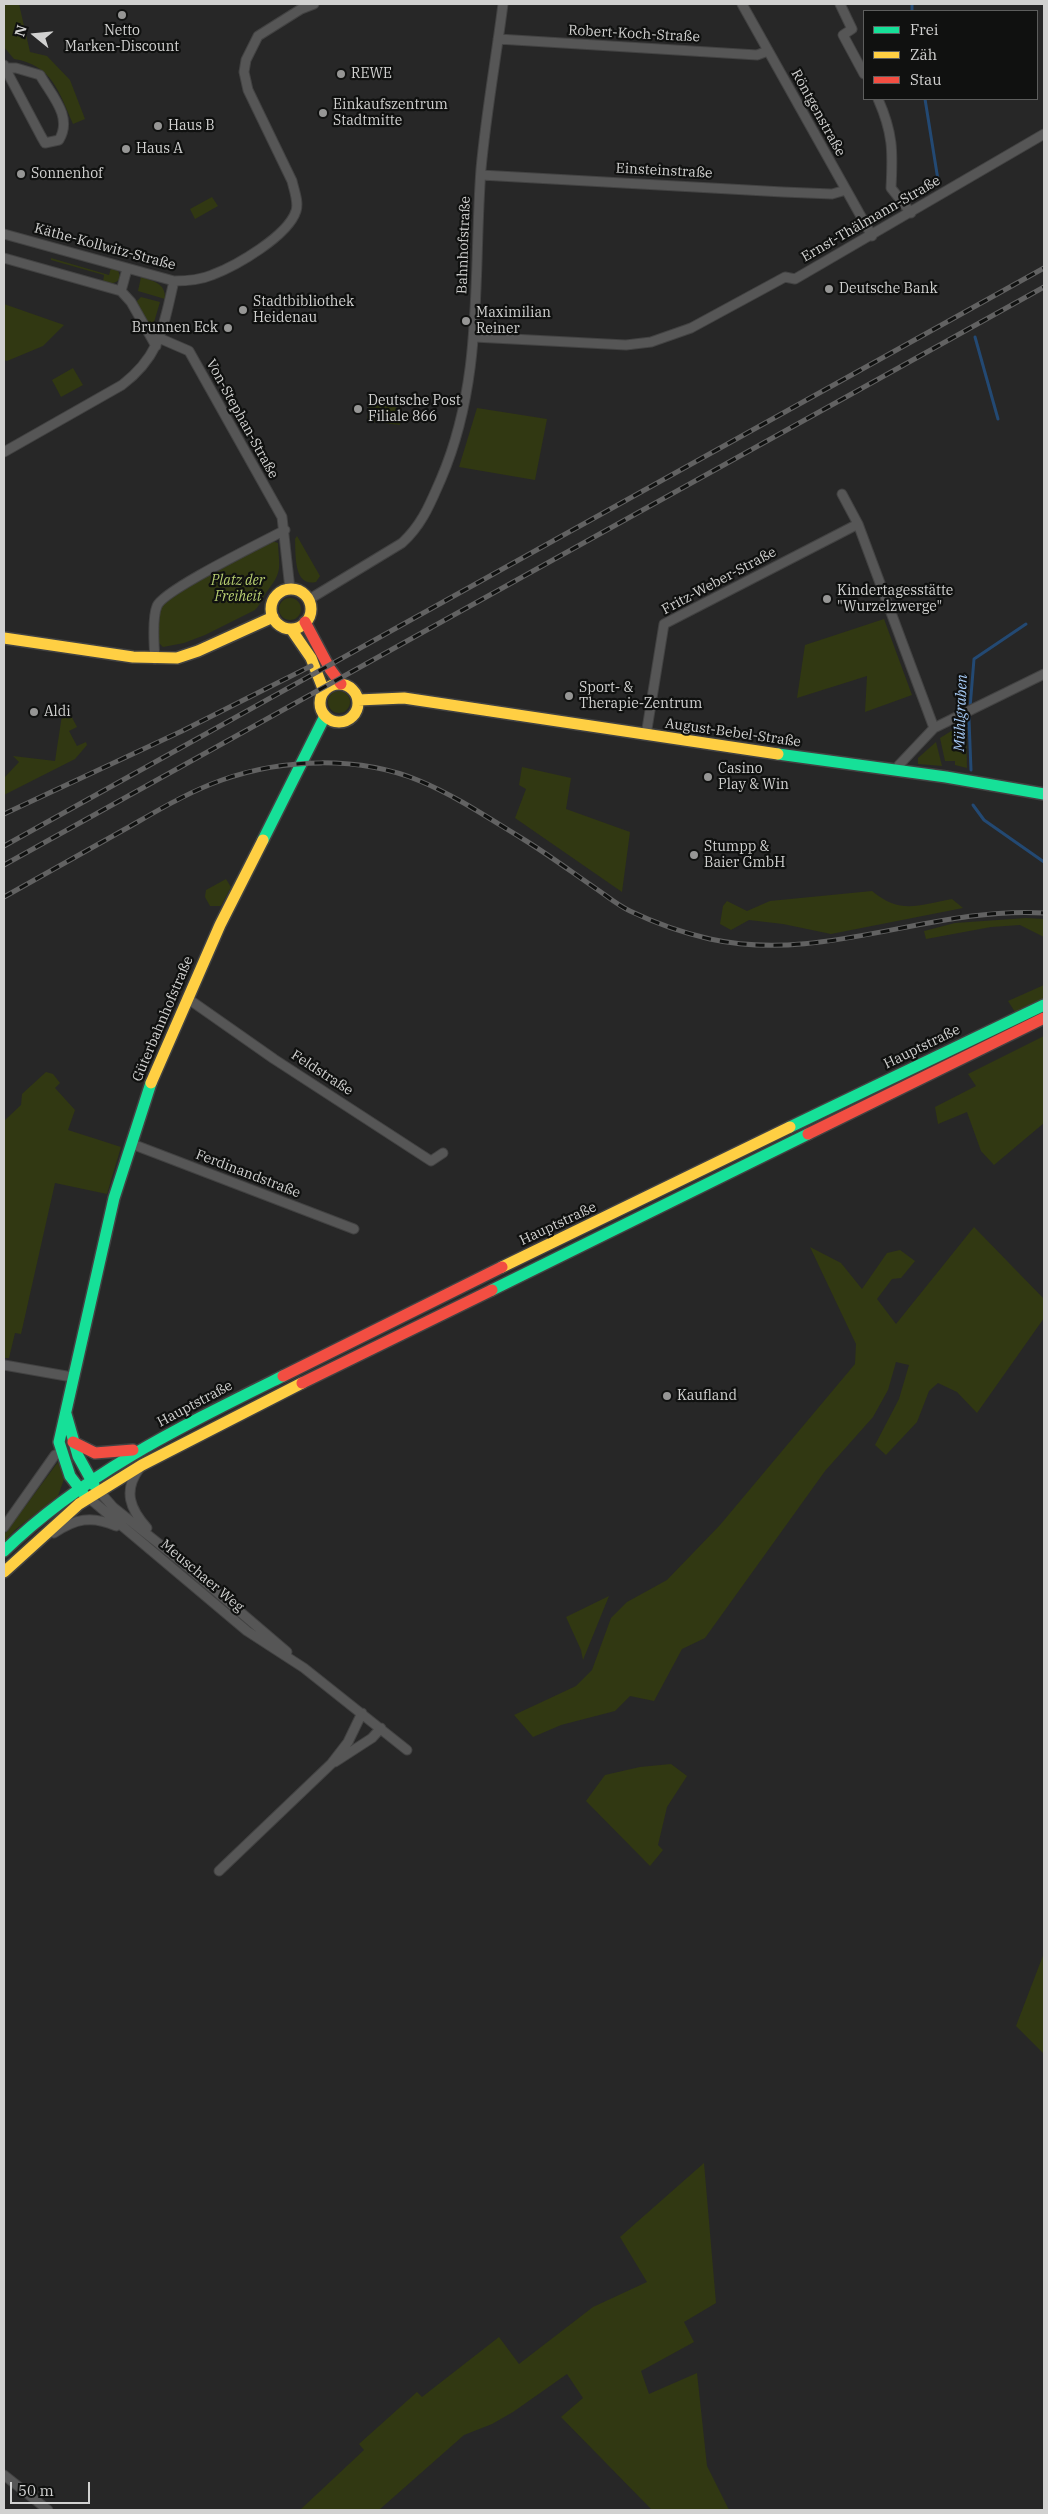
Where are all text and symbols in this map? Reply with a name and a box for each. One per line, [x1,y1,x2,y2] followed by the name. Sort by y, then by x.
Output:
[116,9,128,21] marker: Netto Marken-Discount
[10,10,60,60] north arrow
[863,10,1038,100] legend
[910,20,938,39] text: Frei
[568,22,700,46] street label: Robert-Koch-Straße
[10,23,31,39] text: N
[65,23,179,56] place label: Netto Marken-Discount
[910,45,937,64] text: Zäh
[351,66,392,82] place label: REWE
[787,67,849,159] street label: Röntgenstraße
[335,68,347,80] marker: REWE
[910,70,942,89] text: Stau
[333,97,448,130] place label: Einkaufszentrum Stadtmitte
[317,107,329,119] marker: Einkaufszentrum Stadtmitte
[168,118,215,134] place label: Haus B
[152,120,164,132] marker: Haus B
[136,141,183,157] place label: Haus A
[120,143,132,155] marker: Haus A
[615,160,713,182] street label: Einsteinstraße
[31,166,103,182] place label: Sonnenhof
[15,168,27,180] marker: Sonnenhof
[799,172,943,266] street label: Ernst-Thälmann-Straße
[454,196,474,294] street label: Bahnhofstraße
[32,220,178,274] street label: Käthe-Kollwitz-Straße
[839,281,938,297] place label: Deutsche Bank
[823,283,835,295] marker: Deutsche Bank
[253,294,354,326] place label: Stadtbibliothek Heidenau
[237,304,249,316] marker: Stadtbibliothek Heidenau
[476,305,551,338] place label: Maximilian Reiner
[460,315,472,327] marker: Maximilian Reiner
[132,320,218,336] place label: Brunnen Eck
[222,322,234,334] marker: Brunnen Eck
[202,356,282,482] street label: Von-Stephan-Straße
[368,393,461,426] place label: Deutsche Post Filiale 866
[352,403,364,415] marker: Deutsche Post Filiale 866
[659,544,779,618] street label: Fritz-Weber-Straße
[211,573,265,606] park label: Platz der Freiheit
[837,583,953,616] place label: Kindertagesstätte "Wurzelzwerge"
[821,593,833,605] marker: Kindertagesstätte "Wurzelzwerge"
[951,674,971,752] water label: Mühlgraben
[579,680,702,712] place label: Sport- & Therapie-Zentrum
[563,690,575,702] marker: Sport- & Therapie-Zentrum
[44,704,71,720] place label: Aldi
[28,706,40,718] marker: Aldi
[664,715,802,751] street label: August-Bebel-Straße
[718,761,789,794] place label: Casino Play & Win
[702,771,714,783] marker: Casino Play & Win
[704,839,785,872] place label: Stumpp & Baier GmbH
[688,849,700,861] marker: Stumpp & Baier GmbH
[129,954,197,1084] street label: Güterbahnhofstraße
[881,1021,963,1073] street label: Hauptstraße
[288,1047,356,1099] street label: Feldstraße
[193,1146,303,1202] street label: Ferdinandstraße
[517,1199,599,1249] street label: Hauptstraße
[155,1377,235,1431] street label: Hauptstraße
[677,1388,737,1404] place label: Kaufland
[661,1390,673,1402] marker: Kaufland
[157,1536,247,1616] street label: Meuschaer Weg
[12,2472,92,2504] scale bar
[18,2481,54,2500] text: 50 m

